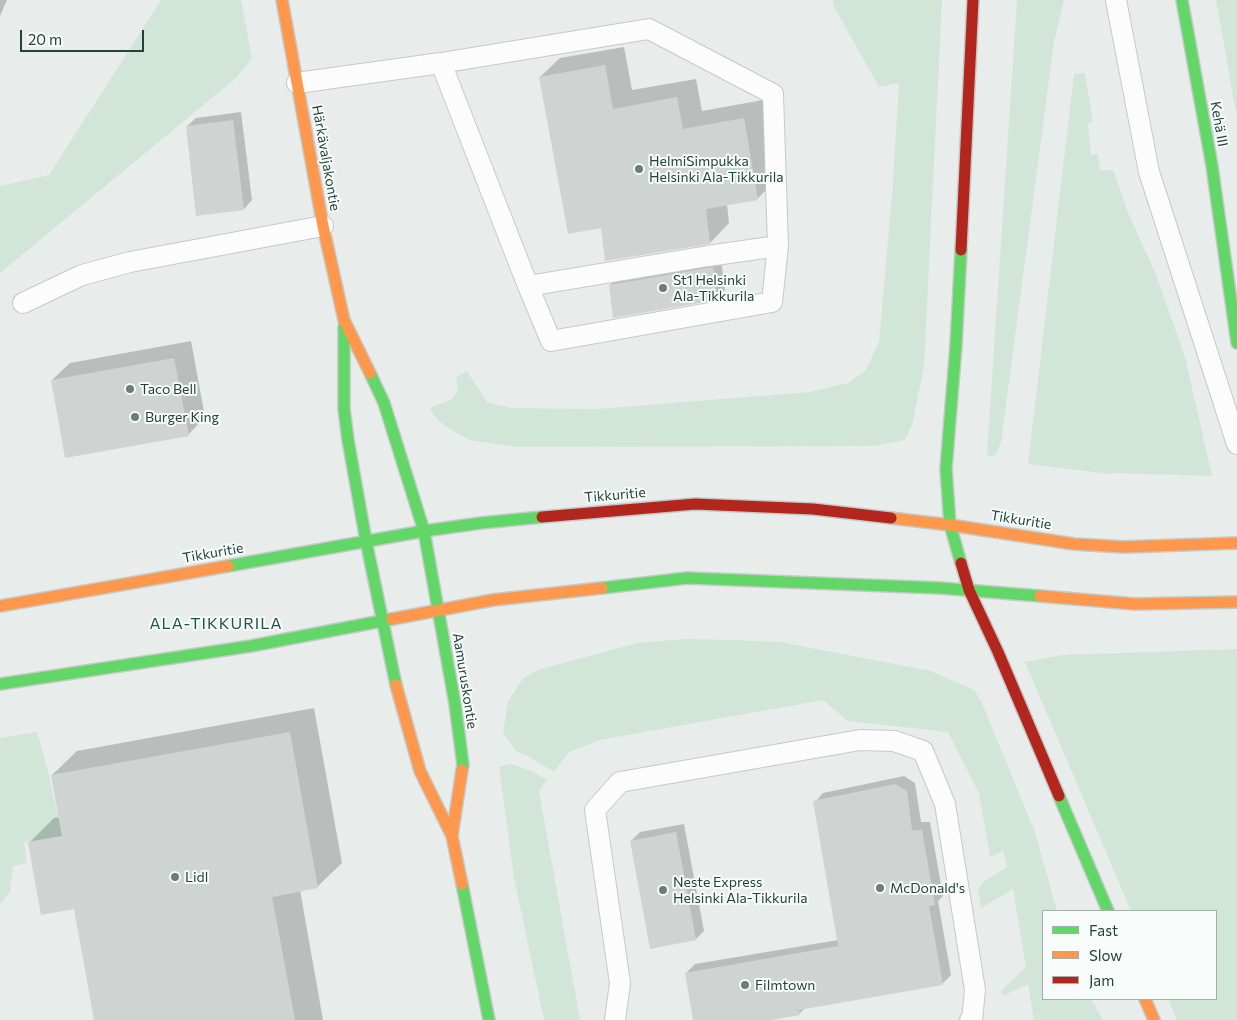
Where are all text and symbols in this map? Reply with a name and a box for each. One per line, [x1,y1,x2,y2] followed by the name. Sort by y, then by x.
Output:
[22,20,146,52] scale bar
[28,30,62,48] text: 20 m
[1207,100,1231,148] street label: Kehä III
[308,104,344,212] street label: Härkävaljakontie
[649,153,784,186] place label: HelmiSimpukka Helsinki Ala-Tikkurila
[633,163,645,175] marker: HelmiSimpukka Helsinki Ala-Tikkurila
[673,272,754,304] place label: St1 Helsinki Ala-Tikkurila
[657,282,669,294] marker: St1 Helsinki Ala-Tikkurila
[140,381,197,397] place label: Taco Bell
[124,383,136,395] marker: Taco Bell
[145,409,219,425] place label: Burger King
[129,411,141,423] marker: Burger King
[584,484,646,506] street label: Tikkuritie
[989,507,1053,533] street label: Tikkuritie
[181,539,245,567] street label: Tikkuritie
[148,614,284,634] district label: ALA-TIKKURILA
[449,632,481,730] street label: Aamuruskontie
[185,869,208,885] place label: Lidl
[169,871,181,883] marker: Lidl
[673,874,808,906] place label: Neste Express Helsinki Ala-Tikkurila
[890,880,965,896] place label: McDonald's
[874,882,886,894] marker: McDonald's
[657,884,669,896] marker: Neste Express Helsinki Ala-Tikkurila
[1042,910,1217,1000] legend
[1089,921,1118,939] text: Fast
[1089,946,1122,964] text: Slow
[1089,971,1114,989] text: Jam
[755,977,815,993] place label: Filmtown
[739,979,751,991] marker: Filmtown

